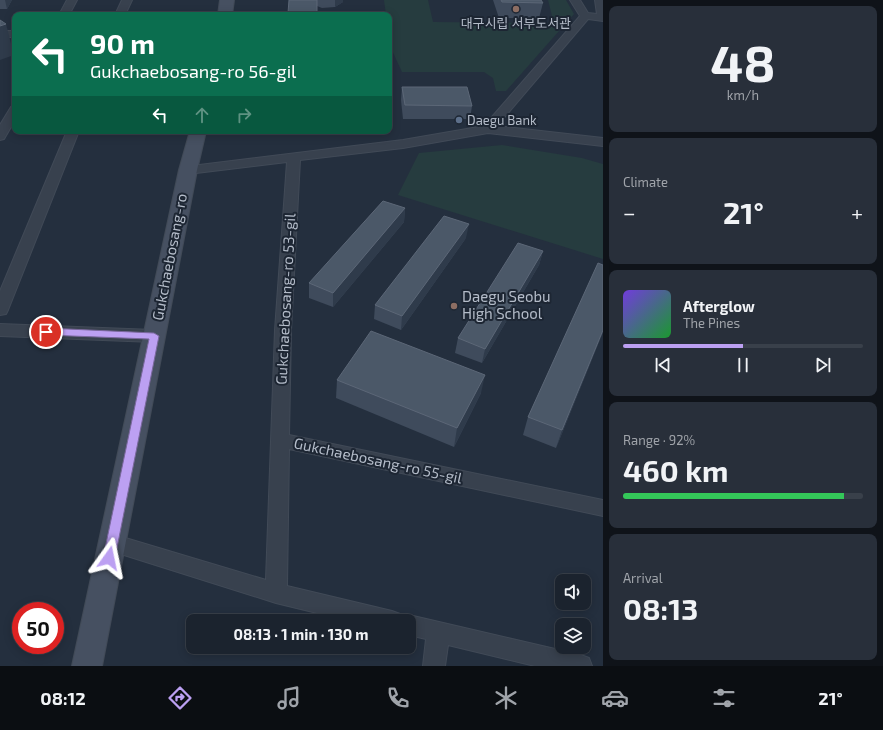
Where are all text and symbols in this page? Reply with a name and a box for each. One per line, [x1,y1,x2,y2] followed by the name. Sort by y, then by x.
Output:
[511,4,521,14] marker: 대구시립 서부도서관
[461,15,571,31] place label: 대구시립 서부도서관
[90,26,155,60] text: 90 m
[24,28,76,80] icon: left
[710,30,776,92] text: 48
[90,60,296,82] text: Gukchaebosang-ro 56-gil
[727,87,759,103] text: km/h
[149,104,171,126] icon: left
[191,104,213,126] icon: ahead
[233,104,255,126] icon: right
[467,112,537,128] place label: Daegu Bank
[454,115,464,125] marker: Daegu Bank
[623,174,668,190] text: Climate
[148,192,190,322] street label: Gukchaebosang-ro
[723,194,764,230] text: 21°
[623,199,636,225] text: −
[851,199,863,225] text: +
[272,212,299,385] street label: Gukchaebosang-ro 53-gil
[462,287,551,322] place label: Daegu Seobu High School
[683,297,755,315] text: Afterglow
[449,301,459,311] marker: Daegu Seobu High School
[29,315,63,349] pin
[683,315,740,331] text: The Pines
[35,321,57,343] icon: arrive
[652,354,674,376] icon: previous
[732,354,754,376] icon: pause
[812,354,834,376] icon: next
[623,432,695,448] text: Range · 92%
[292,433,464,487] street label: Gukchaebosang-ro 55-gil
[623,452,728,488] text: 460 km
[88,537,130,579] position arrow
[623,570,663,586] text: Arrival
[555,574,591,654] map controls
[555,574,591,610] button: sound
[623,590,698,626] text: 08:13
[12,602,64,654] speed limit sign: 50
[555,618,591,654] button: layers
[233,625,369,643] text: 08:13 · 1 min · 130 m
[166,684,194,712] icon: directions
[275,684,303,712] icon: music
[384,684,412,712] icon: phone
[492,684,520,712] icon: climate
[601,684,629,712] icon: car
[710,684,738,712] icon: filters
[40,687,86,709] text: 08:12
[818,687,843,709] text: 21°

